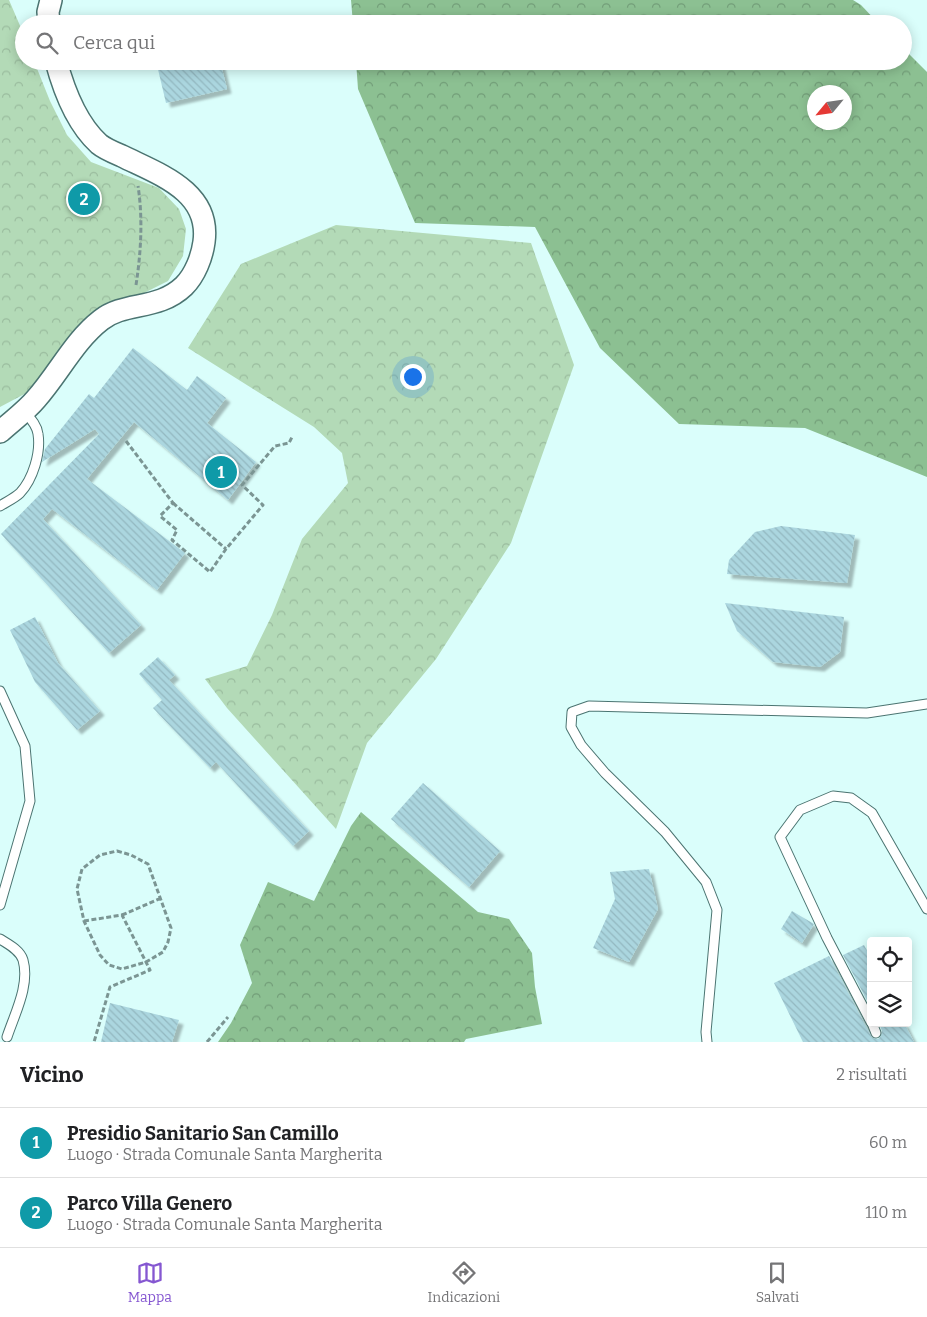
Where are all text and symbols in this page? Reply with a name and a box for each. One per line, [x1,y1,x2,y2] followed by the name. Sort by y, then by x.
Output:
[15,15,912,70] search box
[33,29,61,57] icon: search
[73,31,155,54] text: Cerca qui
[807,85,852,130] north arrow
[68,180,100,218] pin: 2
[400,364,426,390] your location
[205,453,237,491] pin: 1
[867,937,912,1027] map controls
[867,937,912,982] button: locate
[867,982,912,1027] button: layers
[20,1062,84,1088] text: Vicino
[836,1065,907,1084] text: 2 risultati
[67,1122,339,1145] text: Presidio Sanitario San Camillo
[33,1133,39,1152] text: 1
[869,1133,907,1152] text: 60 m
[67,1145,382,1164] text: Luogo · Strada Comunale Santa Margherita
[67,1192,232,1215] text: Parco Villa Genero
[31,1203,41,1222] text: 2
[865,1203,907,1222] text: 110 m
[67,1215,382,1234] text: Luogo · Strada Comunale Santa Margherita
[128,1259,172,1306] tab: Mappa
[427,1259,500,1306] tab: Indicazioni
[756,1259,799,1306] tab: Salvati

